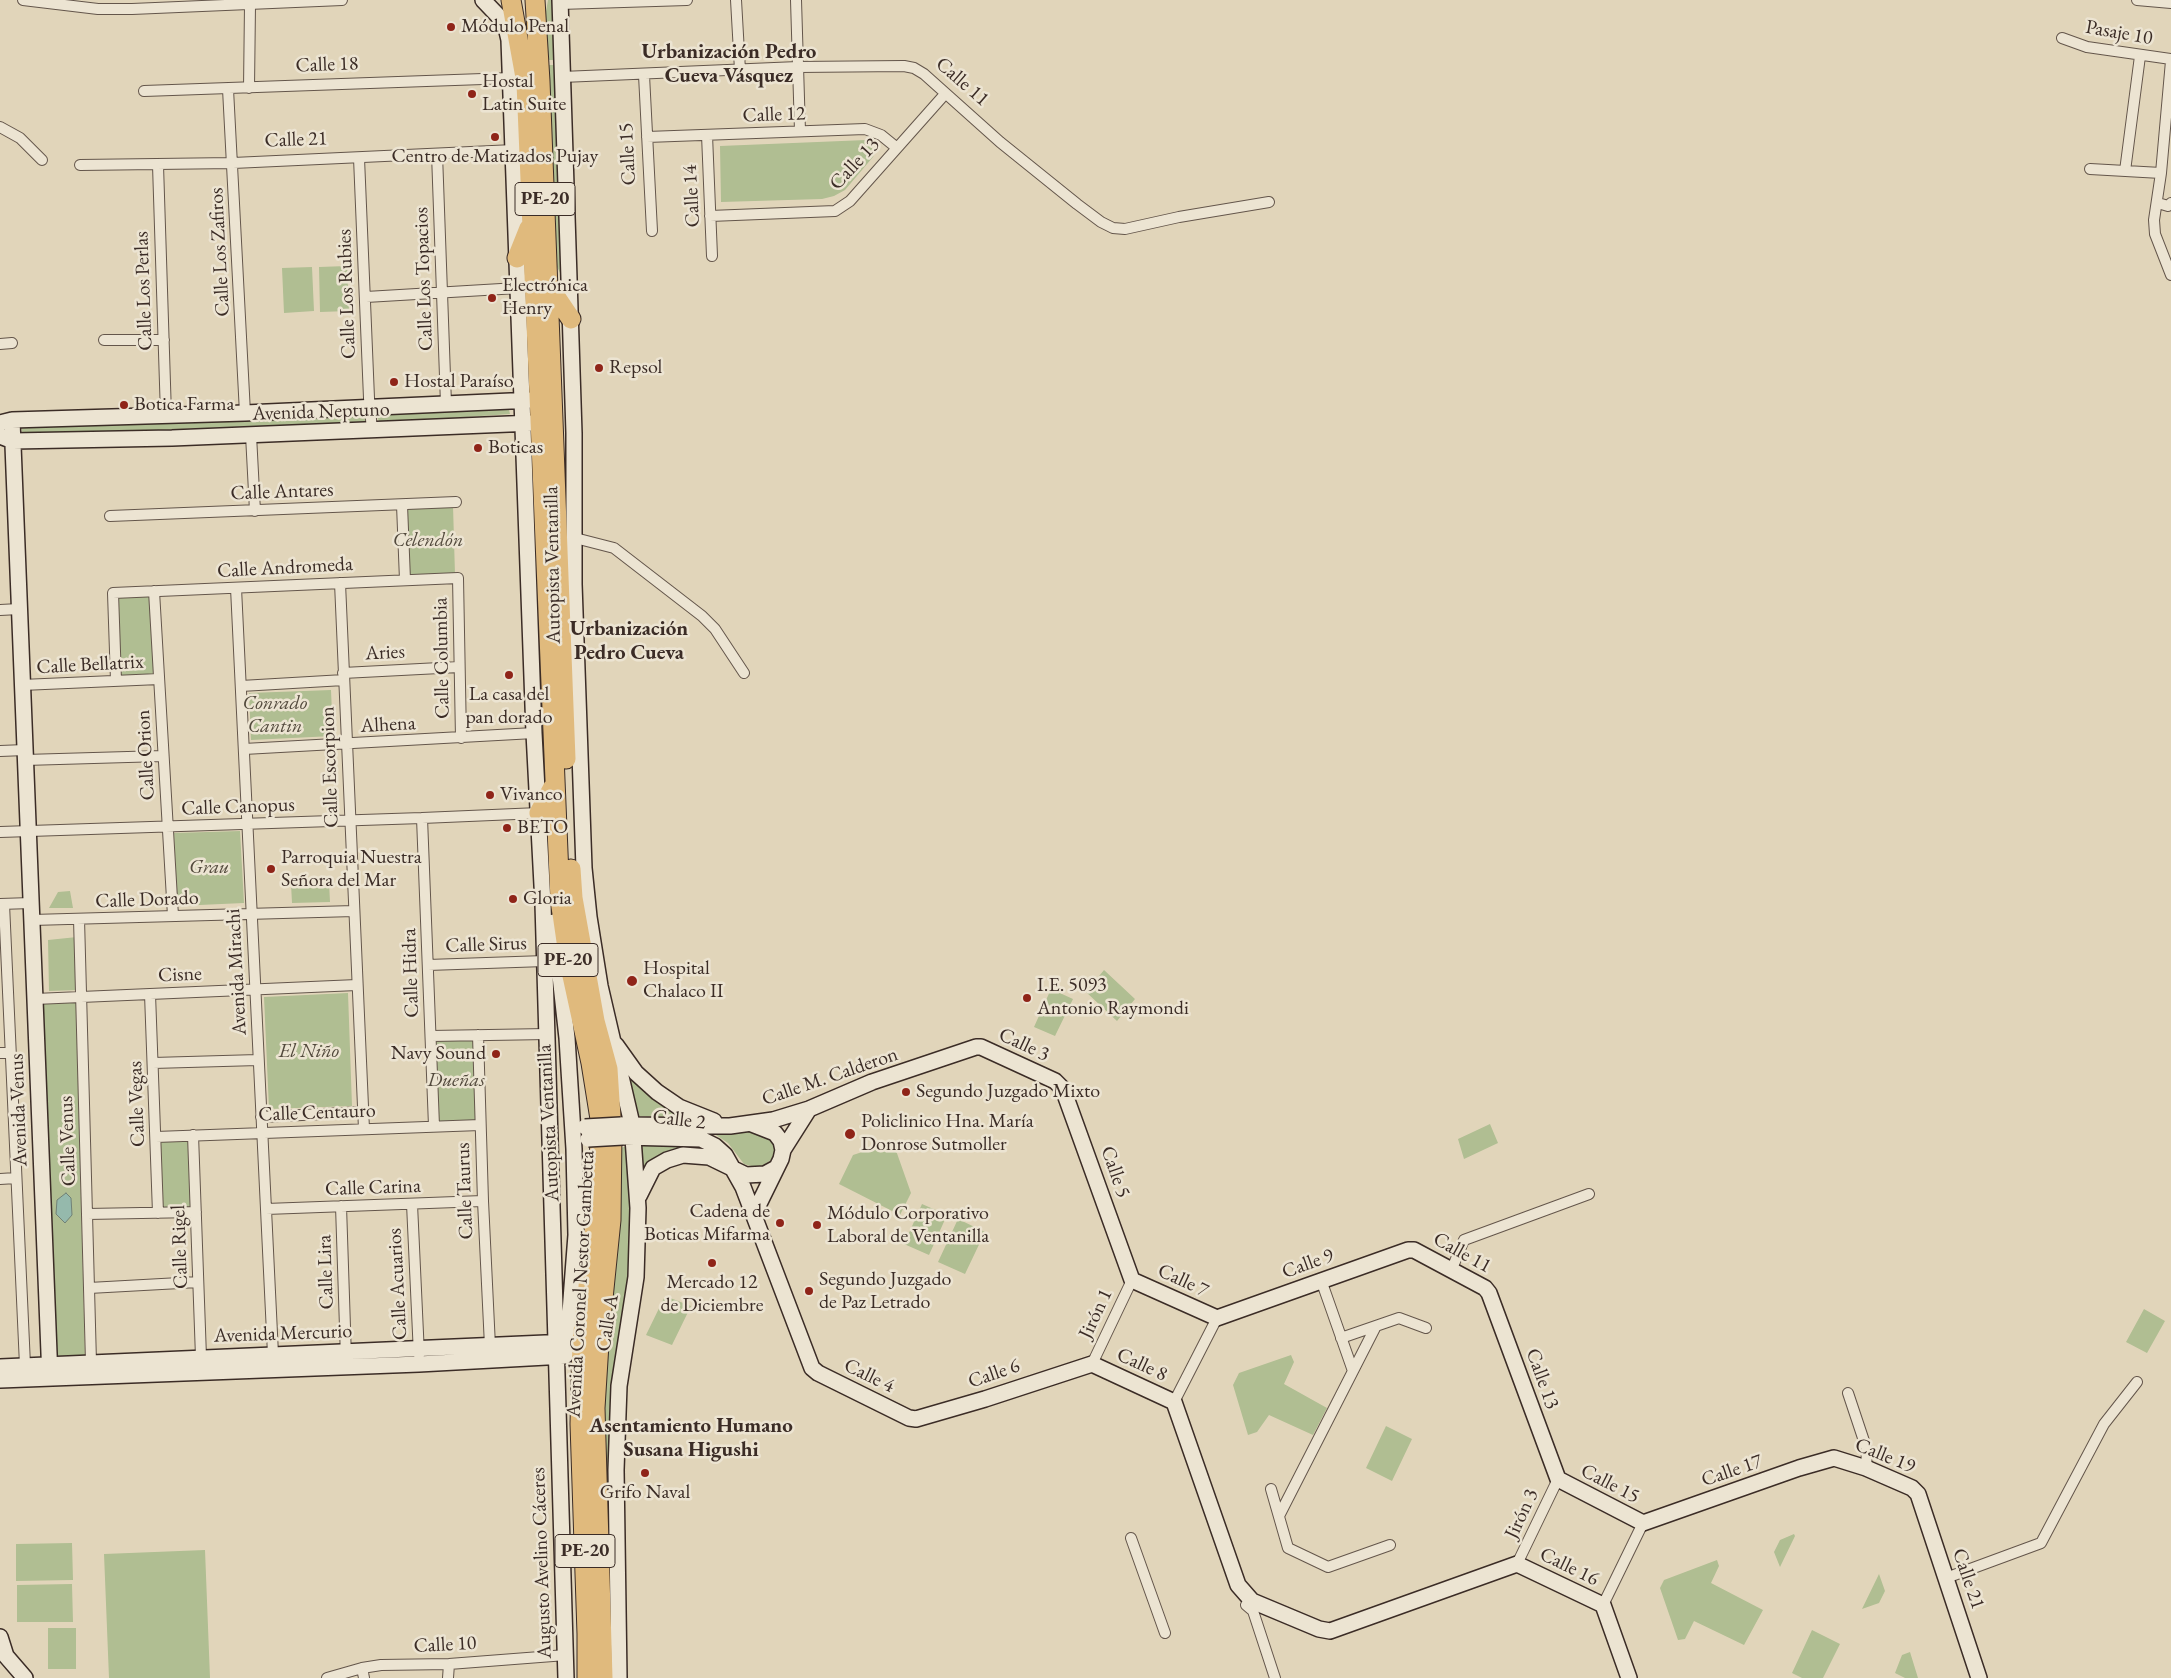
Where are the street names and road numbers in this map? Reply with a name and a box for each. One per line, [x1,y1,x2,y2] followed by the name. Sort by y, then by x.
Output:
[2084,15,2154,51] street label: Pasaje 10
[295,52,359,78] street label: Calle 18
[930,52,994,112] street label: Calle 11
[742,102,806,128] street label: Calle 12
[614,122,642,186] street label: Calle 15
[264,127,328,153] street label: Calle 21
[825,133,885,195] street label: Calle 13
[678,164,706,228] street label: Calle 14
[515,182,575,215] road number: PE-20
[205,187,235,317] street label: Calle Los Zafiros
[409,207,439,351] street label: Calle Los Topacios
[333,229,361,359] street label: Calle Los Rubies
[130,231,158,351] street label: Calle Los Perlas
[252,398,390,426] street label: Avenida Neptuno
[230,478,334,506] street label: Calle Antares
[540,486,566,644] street label: Autopista Ventanilla
[216,552,354,584] street label: Calle Andromeda
[429,597,455,719] street label: Calle Columbia
[365,640,405,666] street label: Aries
[36,650,144,680] street label: Calle Bellatrix
[316,706,344,828] street label: Calle Escorpion
[132,709,160,801] street label: Calle Orion
[360,712,416,738] street label: Alhena
[181,793,295,821] street label: Calle Canopus
[95,886,199,914] street label: Calle Dorado
[222,908,252,1036] street label: Avenida Mirachi
[397,928,425,1018] street label: Calle Hidra
[445,932,527,958] street label: Calle Sirus
[538,944,598,976] road number: PE-20
[158,962,202,988] street label: Cisne
[995,1023,1053,1067] street label: Calle 3
[759,1042,901,1112] street label: Calle M. Calderon
[533,1044,565,1202] street label: Autopista Ventanilla
[5,1053,33,1167] street label: Avenida Venus
[124,1061,150,1147] street label: Calle Vegas
[54,1095,82,1187] street label: Calle Venus
[258,1099,376,1127] street label: Calle Centauro
[651,1105,707,1135] street label: Calle 2
[451,1142,479,1240] street label: Calle Taurus
[1095,1143,1135,1201] street label: Calle 5
[562,1150,600,1418] street label: Avenida Coronel Nestor Gambetta
[325,1174,421,1202] street label: Calle Carina
[167,1205,193,1289] street label: Calle Rigel
[383,1227,413,1341] street label: Calle Acuarios
[1429,1227,1495,1279] street label: Calle 11
[313,1234,339,1310] street label: Calle Lira
[1279,1244,1337,1284] street label: Calle 9
[1154,1259,1212,1303] street label: Calle 7
[1074,1285,1118,1343] street label: Jirón 1
[592,1293,624,1353] street label: Calle A
[213,1320,353,1348] street label: Avenida Mercurio
[1113,1343,1171,1387] street label: Calle 8
[1520,1345,1564,1413] street label: Calle 13
[840,1354,898,1398] street label: Calle 4
[965,1354,1023,1394] street label: Calle 6
[1851,1433,1919,1479] street label: Calle 19
[1698,1449,1766,1493] street label: Calle 17
[1577,1459,1643,1509] street label: Calle 15
[527,1467,557,1659] street label: Augusto Avelino Cáceres
[1500,1485,1544,1543] street label: Jirón 3
[555,1534,615,1568] road number: PE-20
[1536,1542,1602,1592] street label: Calle 16
[1946,1545,1990,1613] street label: Calle 21
[413,1631,477,1659] street label: Calle 10

